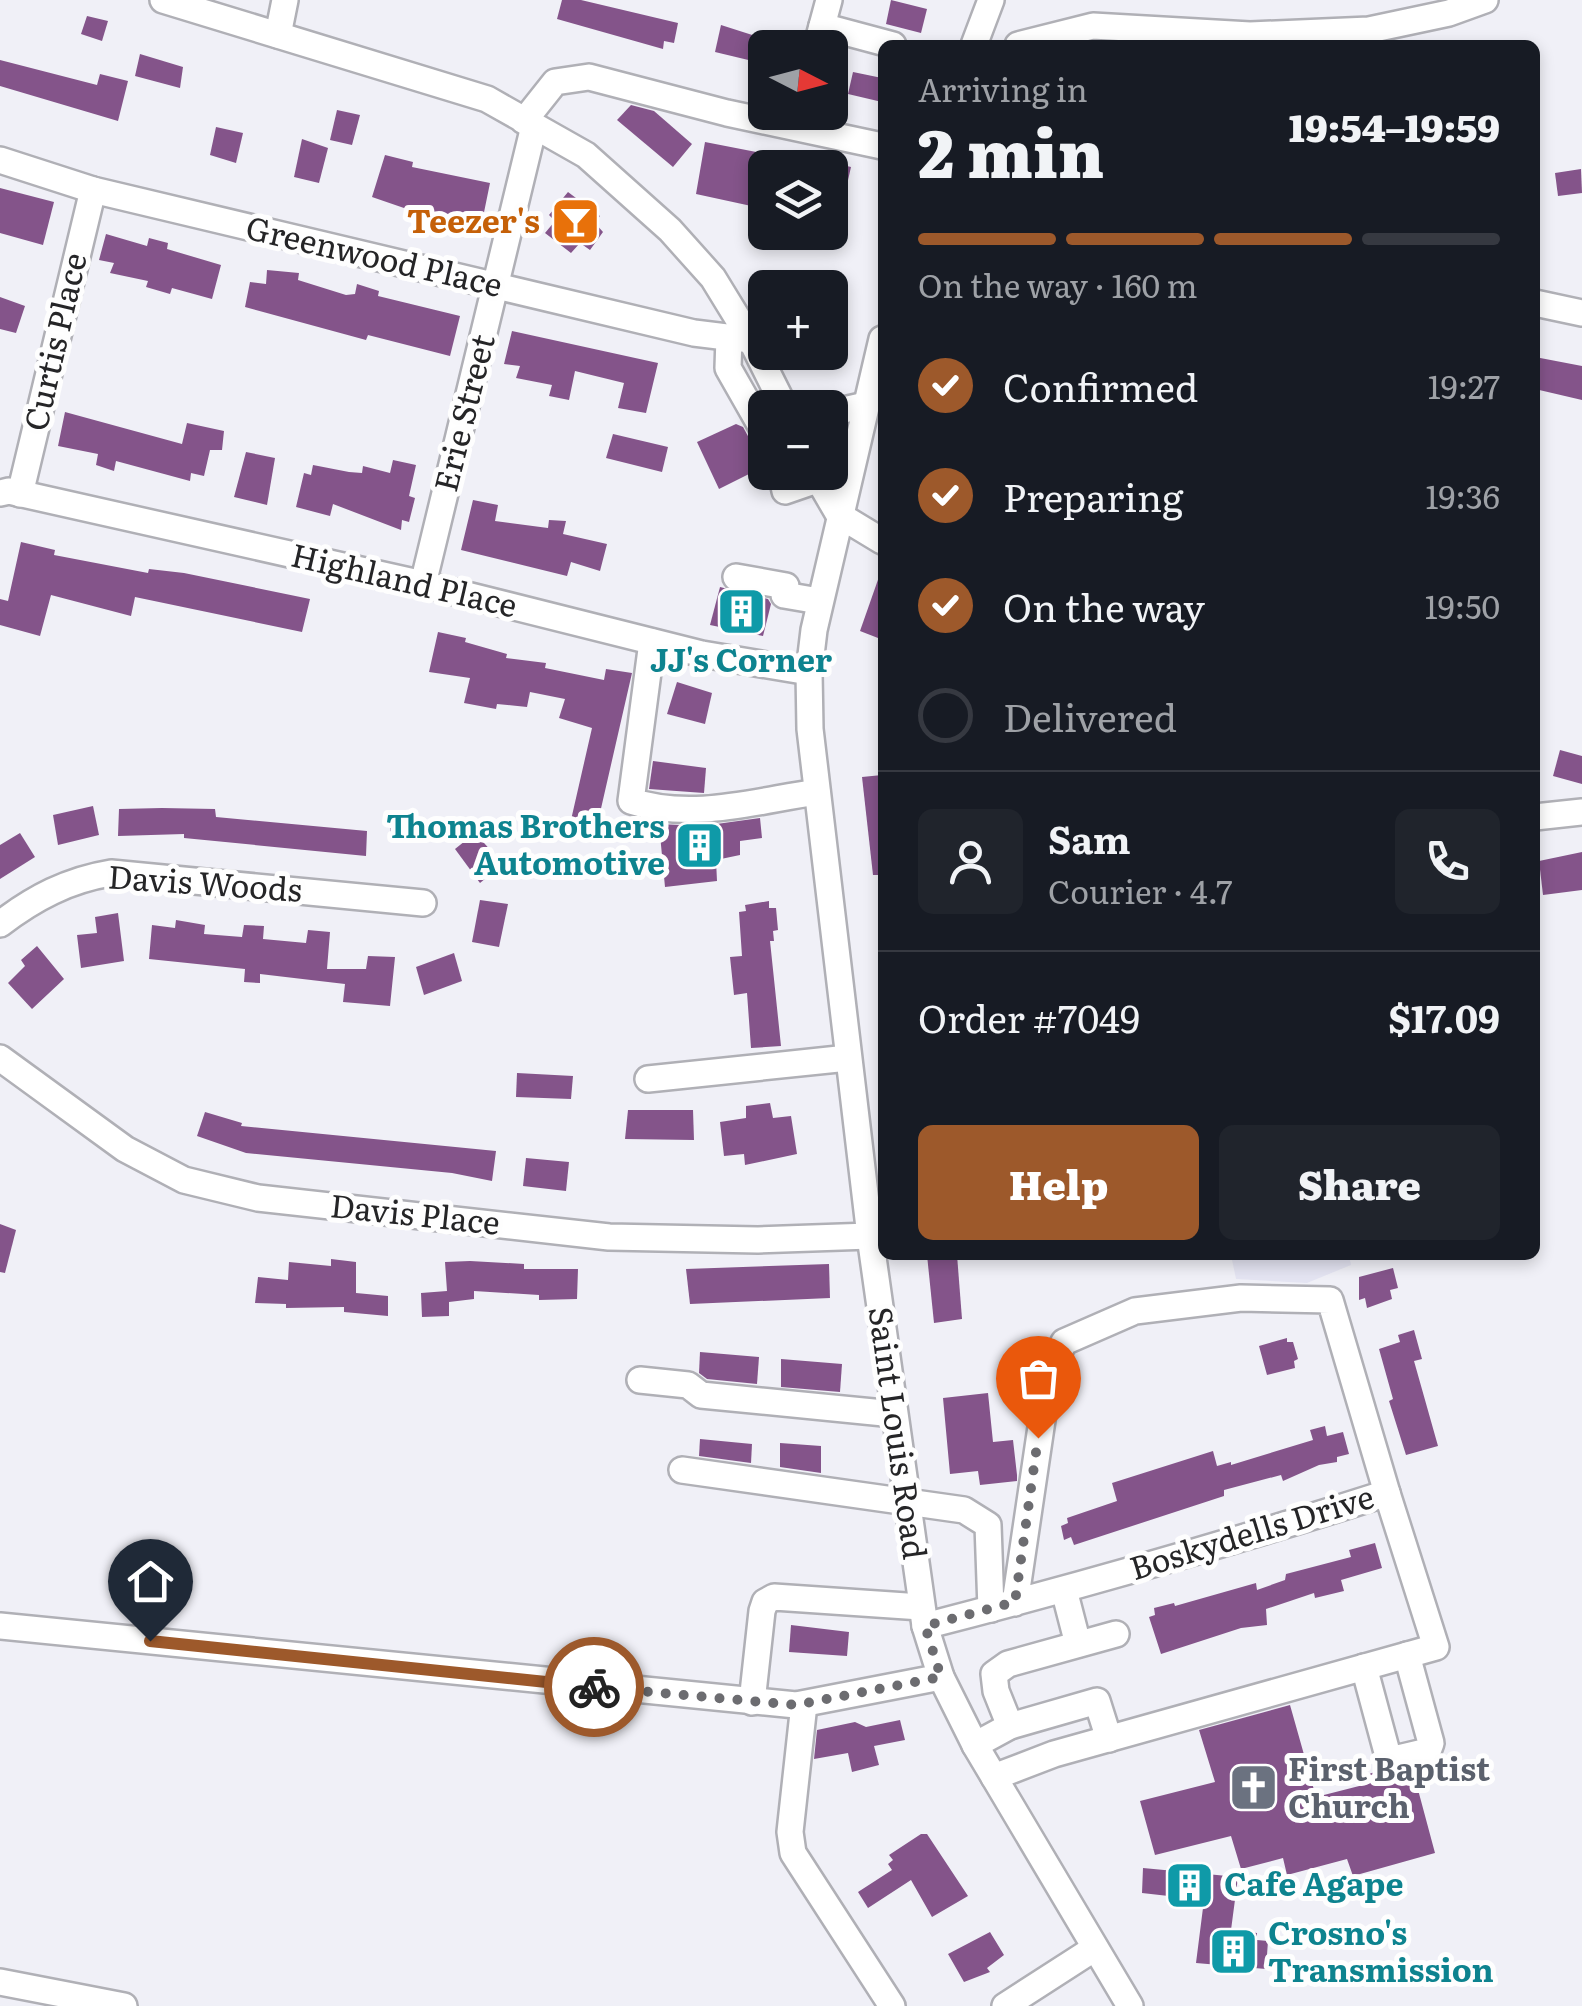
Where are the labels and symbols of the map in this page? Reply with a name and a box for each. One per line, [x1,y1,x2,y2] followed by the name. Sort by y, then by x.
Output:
[748,30,848,130] north arrow
[407,195,540,243] place label: Teezer's
[549,196,601,248] bar icon: Teezer's
[242,201,508,307] street label: Greenwood Place
[9,248,97,435] street label: Curtis Place
[419,328,505,496] street label: Erie Street
[287,529,522,627] street label: Highland Place
[715,585,767,637] building icon: JJ's Corner
[650,634,833,682] place label: JJ's Corner
[386,800,665,885] place label: Thomas Brothers Automotive
[674,819,726,871] building icon: Thomas Brothers Automotive
[107,850,304,912] street label: Davis Woods
[328,1179,503,1245] street label: Davis Place
[858,1303,941,1562] street label: Saint Louis Road
[996,1336,1081,1439] pin
[1123,1470,1379,1590] street label: Boskydells Drive
[108,1539,193,1642] pin
[544,1637,644,1737] courier
[1288,1743,1490,1828] place label: First Baptist Church
[1227,1762,1279,1814] church icon: First Baptist Church
[1224,1858,1404,1906] place label: Cafe Agape
[1163,1859,1215,1911] building icon: Cafe Agape
[1268,1907,1494,1992] place label: Crosno's Transmission
[1207,1926,1259,1978] building icon: Crosno's Transmission

